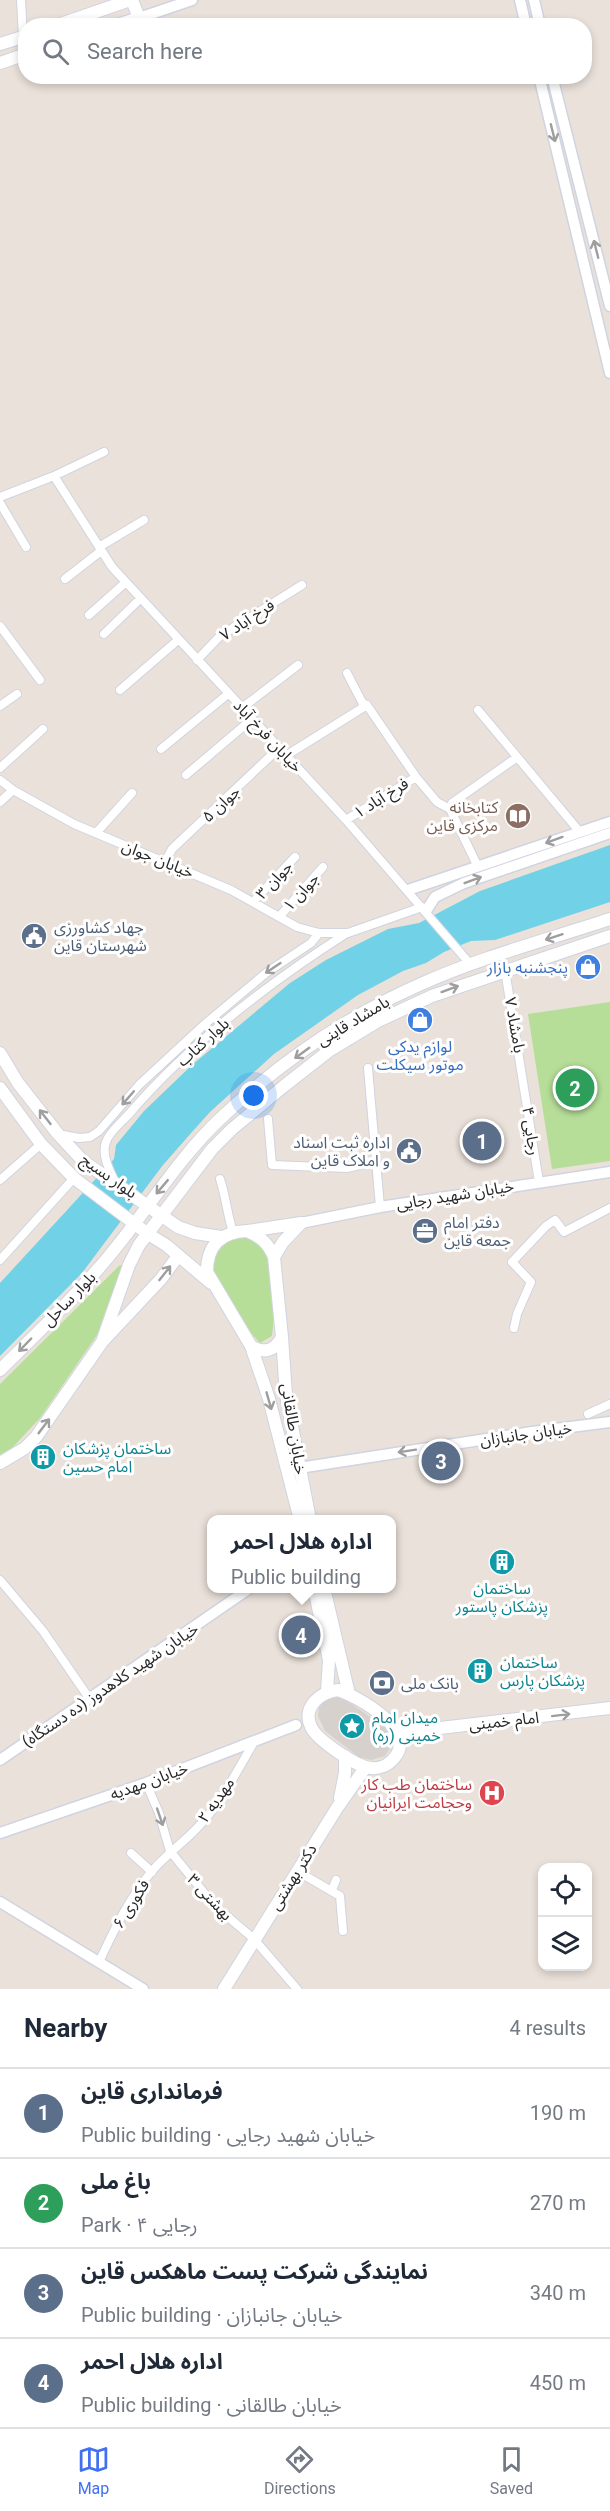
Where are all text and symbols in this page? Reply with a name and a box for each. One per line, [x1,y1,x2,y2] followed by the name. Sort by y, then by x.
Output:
[18,18,592,84] search box
[39,35,72,68] icon: search
[87,39,203,64] text: Search here
[548,123,560,142] one-way arrow
[589,240,601,259] one-way arrow
[216,595,279,647] street label: فرخ آباد ۷
[227,696,306,778] street label: خیابان فرخ آباد
[350,774,414,825] street label: فرخ آباد ۱
[198,782,244,826] street label: جوان ۵
[427,798,498,835] place label: کتابخانه مرکزی قاین
[503,801,533,831] library icon: کتابخانه مرکزی قاین
[545,835,564,846] one-way arrow
[119,836,197,882] street label: خیابان جوان
[252,857,296,903] street label: جوان ۳
[279,869,323,915] street label: جوان ۱
[463,874,482,885] one-way arrow
[54,918,147,955] place label: جهاد کشاورزی شهرستان قاین
[19,921,49,951] public building icon: جهاد کشاورزی شهرستان قاین
[545,933,564,944] one-way arrow
[573,952,603,982] shop icon: پنجشنبه بازار
[486,958,568,978] place label: پنجشنبه بازار
[265,962,282,974] one-way arrow
[440,983,459,994] one-way arrow
[313,992,393,1050] street label: بامشاد قاینی
[501,996,529,1054] street label: بامشاد ۷
[405,1005,435,1035] shop icon: لوازم یدکی موتور سیکلت
[173,1014,233,1070] street label: بلوار کتاب
[376,1037,464,1074] place label: لوازم یدکی موتور سیکلت
[295,1047,311,1059] one-way arrow
[556,1066,594,1110] pin: 2
[239,1081,268,1110] your location
[121,1090,135,1105] one-way arrow
[518,1105,544,1157] street label: رجایی ۴
[38,1109,51,1125] one-way arrow
[462,1118,502,1164] pin: 1
[293,1133,390,1170] place label: اداره ثبت اسناد و املاک قاین
[394,1136,424,1166] public building icon: اداره ثبت اسناد و املاک قاین
[75,1150,141,1205] street label: بلوار بسیج
[395,1176,515,1214] street label: خیابان شهید رجایی
[156,1179,169,1195] one-way arrow
[444,1213,511,1250] place label: دفتر امام جمعه قاین
[410,1216,440,1246] office icon: دفتر امام جمعه قاین
[158,1266,171,1282] one-way arrow
[38,1268,100,1330] street label: بلوار ساحل
[18,1337,32,1352] one-way arrow
[277,1382,311,1476] street label: خیابان طالقانی
[264,1391,275,1410] one-way arrow
[38,1418,50,1434] one-way arrow
[479,1418,573,1450] street label: خیابان جانبازان
[422,1438,460,1484] pin: 3
[63,1439,171,1479] place label: ساختمان پزشکان امام حسین
[28,1442,58,1472] building icon: ساختمان پزشکان امام حسین
[397,1446,417,1457] one-way arrow
[207,1515,396,1593] popup
[231,1529,372,1554] text: اداره هلال احمر
[487,1547,517,1577] building icon: ساختمان پزشکان پاستور
[231,1565,361,1589] text: Public building
[455,1579,548,1617] place label: ساختمان پزشکان پاستور
[282,1612,320,1658] pin: 4
[18,1619,202,1751] street label: خیابان شهید کلاهدوز (ده دستگاه)
[500,1653,585,1691] place label: ساختمان پزشکان پارس
[465,1656,495,1686] building icon: ساختمان پزشکان پارس
[367,1668,397,1698] bank icon: بانک ملی
[401,1674,459,1693] place label: بانک ملی
[372,1708,441,1745] place label: میدان امام خمینی (ره)
[468,1708,540,1737] street label: امام خمینی
[550,1709,570,1720] one-way arrow
[337,1711,367,1741] place icon: میدان امام خمینی (ره)
[107,1758,191,1804] street label: خیابان مهدیه
[194,1774,238,1826] street label: مهدیه ۲
[360,1775,472,1812] place label: ساختمان طب کار و‌حجامت ایرانیان
[477,1778,507,1808] hospital icon: ساختمان طب کار و‌حجامت ایرانیان
[155,1807,166,1825] one-way arrow
[265,1840,321,1914] street label: دکتر بهشتی
[538,1863,592,1971] map controls
[538,1863,592,1917] button: locate
[184,1870,236,1924] street label: بهشتی ۳
[109,1876,153,1932] street label: فکوری ۶
[538,1917,592,1971] button: layers
[24,2013,107,2043] text: Nearby
[510,2016,586,2040] text: 4 results
[81,2079,223,2104] text: فرمانداری قاین
[38,2101,49,2125] text: 1
[530,2101,586,2125] text: 190 m
[81,2123,375,2147] text: Public building · خیابان شهید رجایی
[81,2169,151,2194] text: باغ ملی
[38,2191,49,2215] text: 2
[530,2191,586,2215] text: 270 m
[81,2213,198,2237] text: Park · رجایی ۴
[81,2259,428,2284] text: نمایندگی شرکت پست ماهکس قاین
[38,2281,49,2305] text: 3
[530,2281,586,2305] text: 340 m
[81,2303,342,2327] text: Public building · خیابان جانبازان
[81,2349,223,2374] text: اداره هلال احمر
[38,2371,49,2395] text: 4
[530,2371,586,2395] text: 450 m
[81,2393,342,2417] text: Public building · خیابان طالقانی
[77,2443,110,2498] tab: Map
[264,2443,336,2498] tab: Directions
[490,2443,533,2498] tab: Saved

